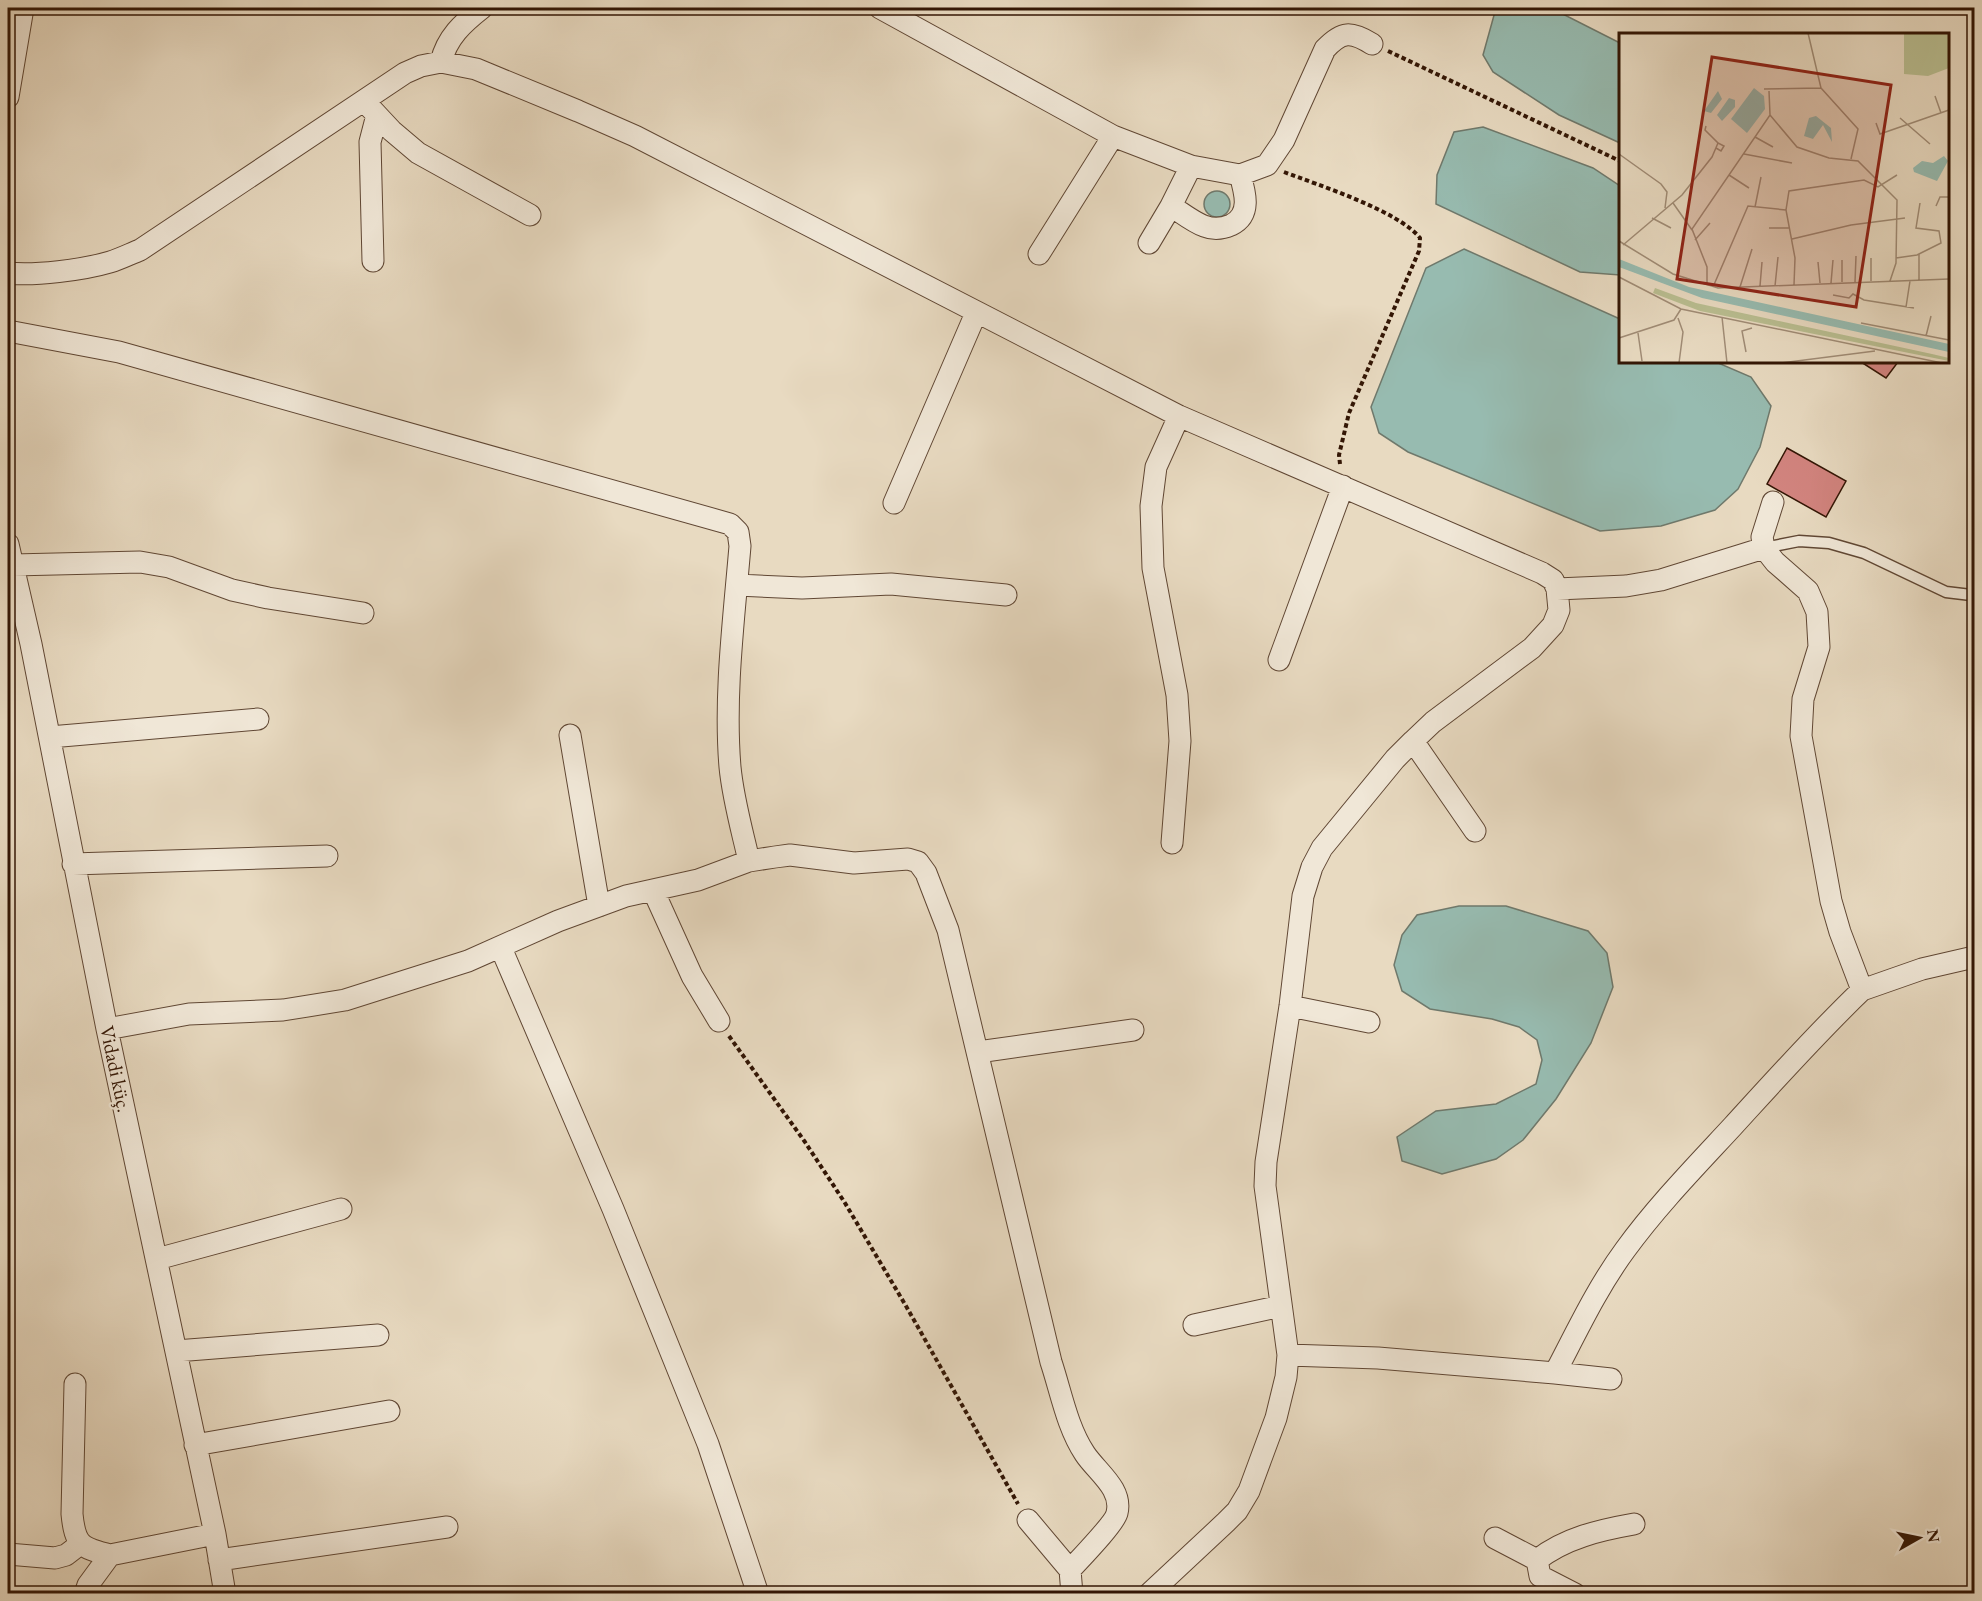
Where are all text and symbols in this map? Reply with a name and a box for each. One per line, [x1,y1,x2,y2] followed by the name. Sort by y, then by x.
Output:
[1619,33,1949,363] inset map
[94,1023,138,1115] street label: Vidadi küç.
[1889,1508,1949,1568] north arrow
[1922,1528,1945,1544] text: N

